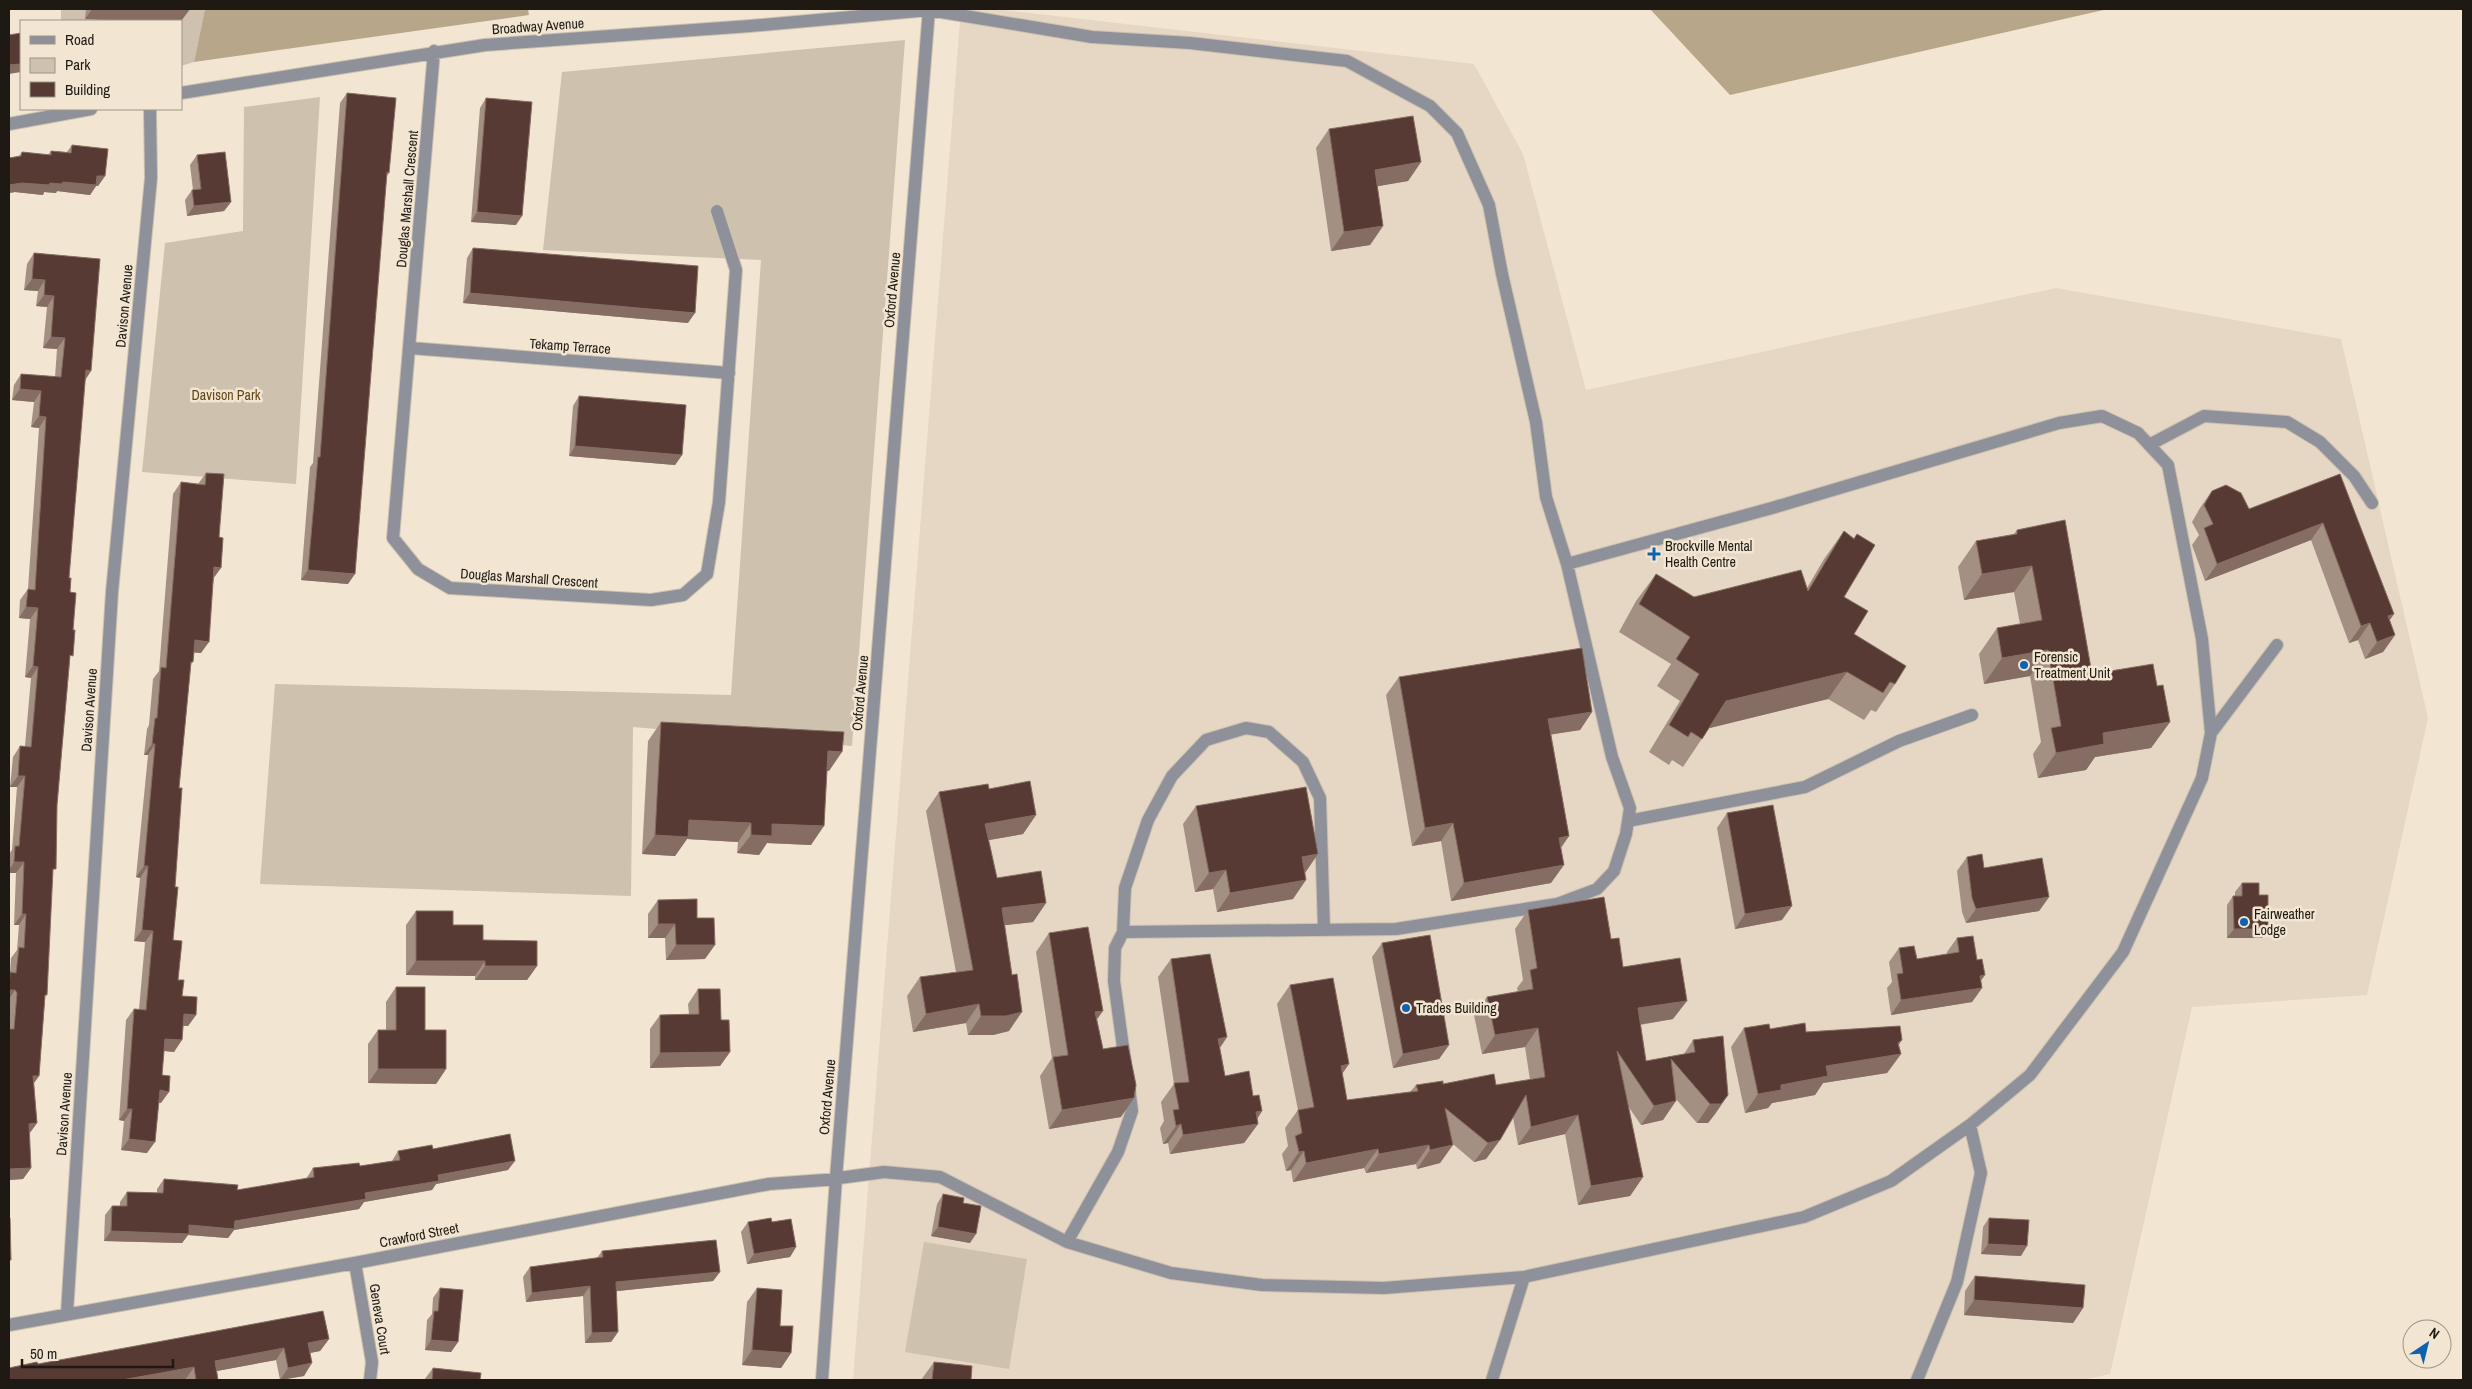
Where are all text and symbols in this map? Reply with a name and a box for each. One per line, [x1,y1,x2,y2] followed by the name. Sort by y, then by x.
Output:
[491,14,585,38] street label: Broadway Avenue
[20,20,182,110] legend
[65,29,94,50] text: Road
[65,54,91,75] text: Park
[65,79,110,100] text: Building
[392,130,422,268] street label: Douglas Marshall Crescent
[880,251,904,329] street label: Oxford Avenue
[111,264,137,348] street label: Davison Avenue
[529,334,611,358] street label: Tekamp Terrace
[192,386,261,404] park label: Davison Park
[1665,537,1752,571] place label: Brockville Mental Health Centre
[1647,547,1661,561] marker: Brockville Mental Health Centre
[460,564,598,592] street label: Douglas Marshall Crescent
[2034,648,2110,682] place label: Forensic Treatment Unit
[848,654,872,732] street label: Oxford Avenue
[2018,659,2030,671] marker: Forensic Treatment Unit
[77,668,101,752] street label: Davison Avenue
[2254,905,2315,939] place label: Fairweather Lodge
[2238,916,2250,928] marker: Fairweather Lodge
[1416,999,1497,1017] place label: Trades Building
[1400,1002,1412,1014] marker: Trades Building
[815,1058,839,1136] street label: Oxford Avenue
[52,1072,76,1156] street label: Davison Avenue
[378,1218,460,1252] street label: Crawford Street
[366,1282,394,1356] street label: Geneva Court
[2402,1319,2452,1369] north arrow
[2426,1324,2443,1343] text: N
[22,1336,174,1368] scale bar
[30,1343,57,1364] text: 50 m

